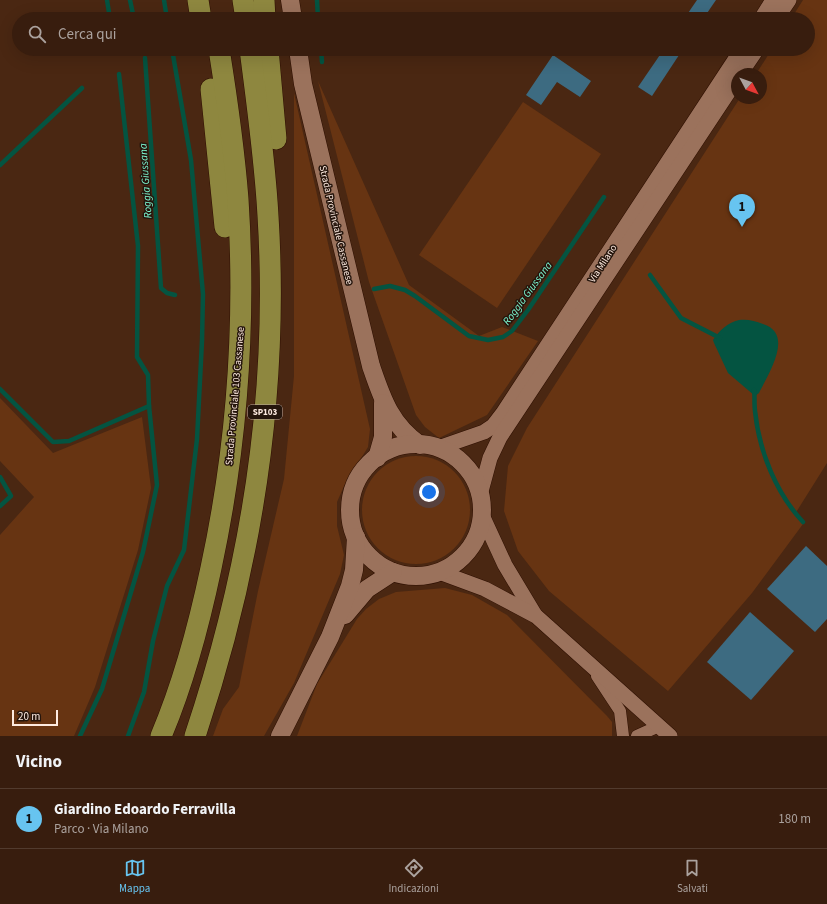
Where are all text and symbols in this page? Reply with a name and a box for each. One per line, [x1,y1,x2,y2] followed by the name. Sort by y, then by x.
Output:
[12,12,815,56] search box
[26,23,48,45] icon: search
[58,24,117,45] text: Cerca qui
[731,68,767,104] north arrow
[135,143,156,219] water label: Roggia Giussana
[316,164,357,286] street label: Strada Provinciale Cassanese
[729,194,755,227] pin: 1
[585,242,620,285] street label: Via Milano
[499,258,556,328] water label: Roggia Giussana
[222,326,248,466] street label: Strada Provinciale 103 Cassanese
[248,405,282,419] road number: SP103
[419,482,439,502] your location
[12,708,58,727] scale bar
[18,709,40,724] text: 20 m
[16,750,62,774] text: Vicino
[54,799,236,820] text: Giardino Edoardo Ferravilla
[26,810,32,828] text: 1
[778,810,811,828] text: 180 m
[54,820,149,838] text: Parco · Via Milano
[119,857,150,896] tab: Mappa
[388,857,439,896] tab: Indicazioni
[677,857,708,896] tab: Salvati

